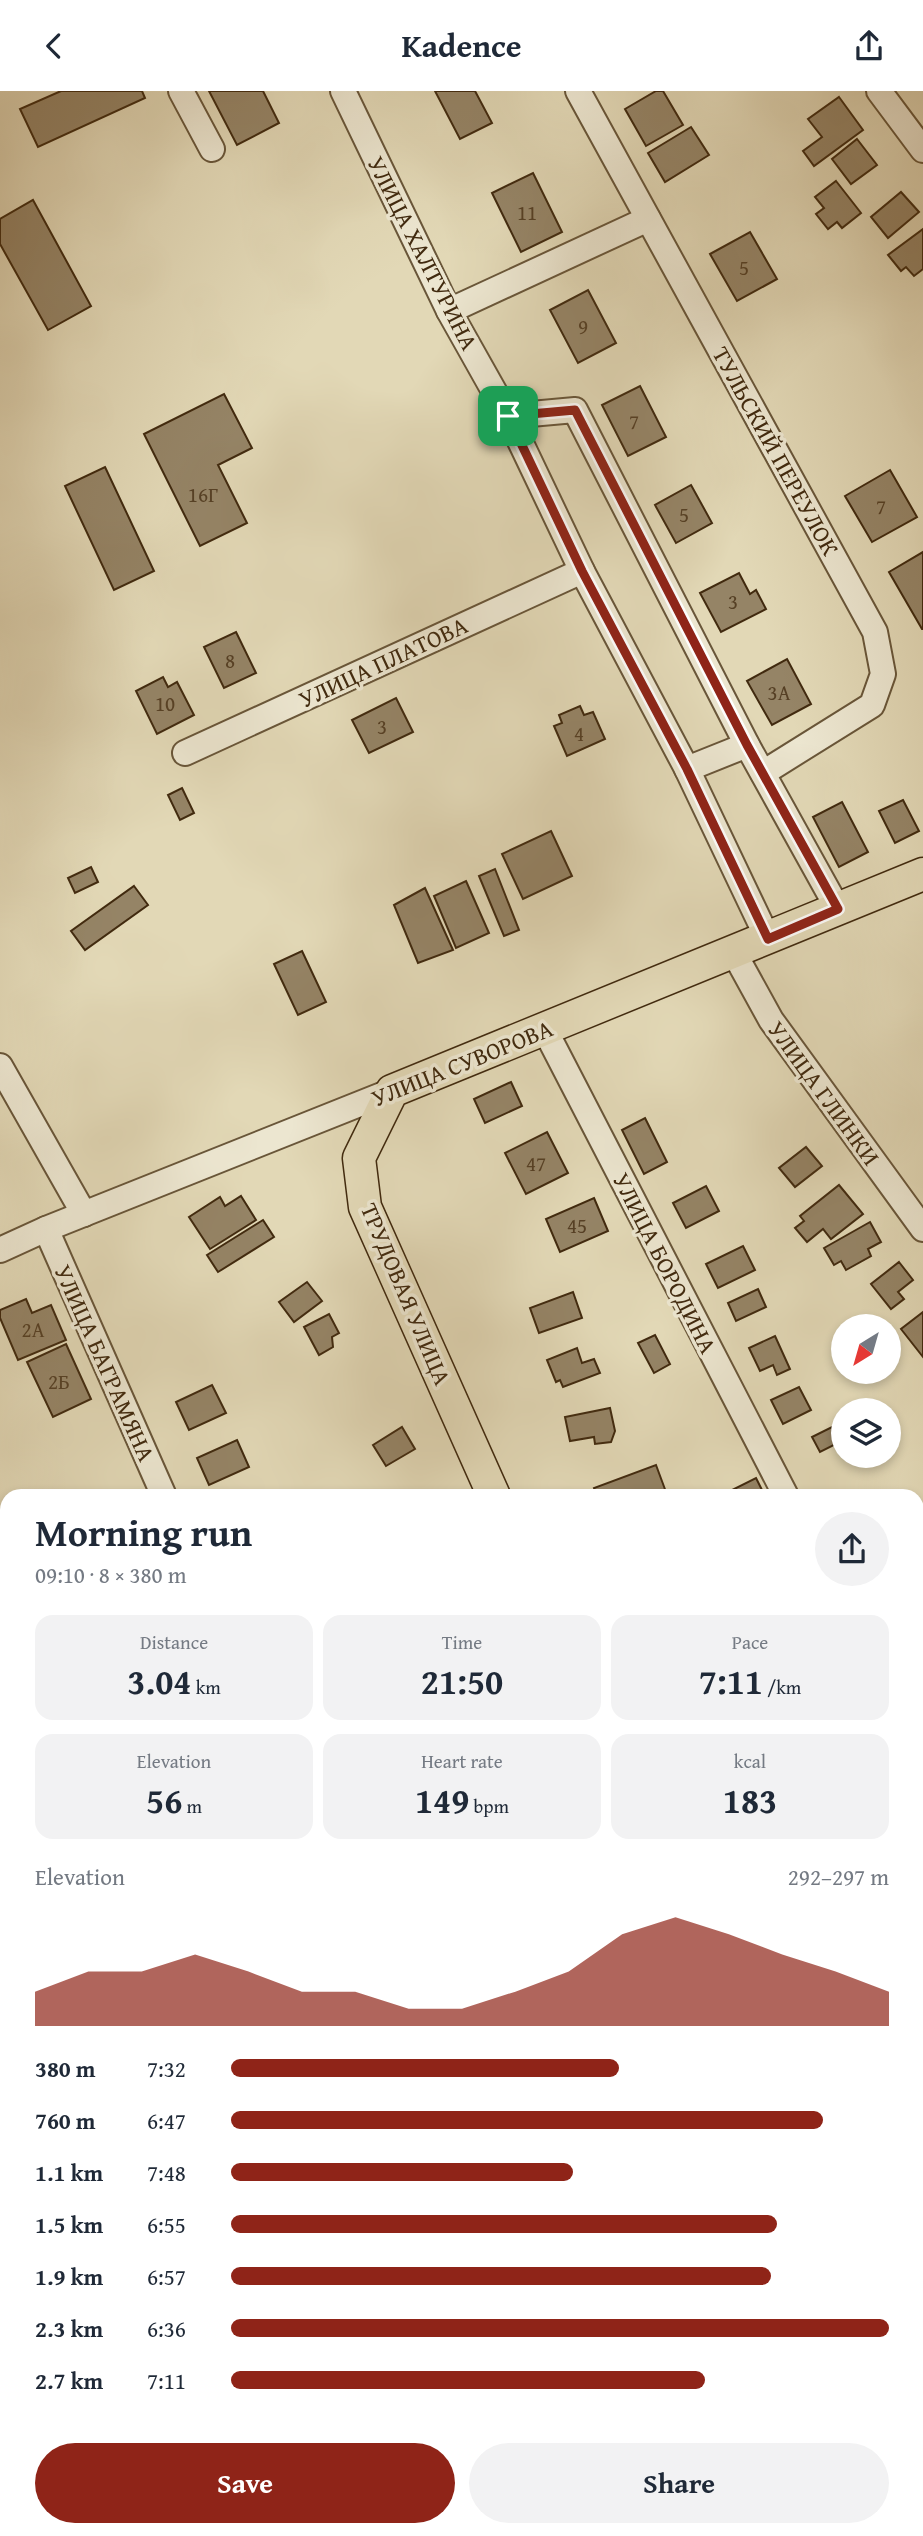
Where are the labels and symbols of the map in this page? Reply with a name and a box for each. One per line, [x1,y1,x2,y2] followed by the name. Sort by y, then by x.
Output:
[359,150,487,357] street label: УЛИЦА ХАЛТУРИНА
[517,197,537,228] house number: 11
[739,252,749,283] house number: 5
[578,311,588,342] house number: 9
[704,340,848,562] street label: ТУЛЬСКИЙ ПЕРЕУЛОК
[478,386,538,446] pin
[629,406,639,437] house number: 7
[188,479,218,510] house number: 16Г
[876,491,886,522] house number: 7
[679,499,689,530] house number: 5
[728,586,738,617] house number: 3
[293,607,474,716] street label: УЛИЦА ПЛАТОВА
[225,645,235,676] house number: 8
[768,677,791,708] house number: 3А
[155,688,175,719] house number: 10
[377,711,387,742] house number: 3
[574,718,584,749] house number: 4
[366,1010,558,1115] street label: УЛИЦА СУВОРОВА
[760,1013,888,1173] street label: УЛИЦА ГЛИНКИ
[526,1148,546,1179] house number: 47
[604,1166,726,1360] street label: УЛИЦА БОРОДИНА
[352,1198,460,1391] street label: ТРУДОВАЯ УЛИЦА
[567,1210,587,1241] house number: 45
[46,1259,164,1467] street label: УЛИЦА БАГРАМЯНА
[22,1314,45,1345] house number: 2А
[831,1314,901,1384] north arrow
[48,1366,70,1397] house number: 2Б

